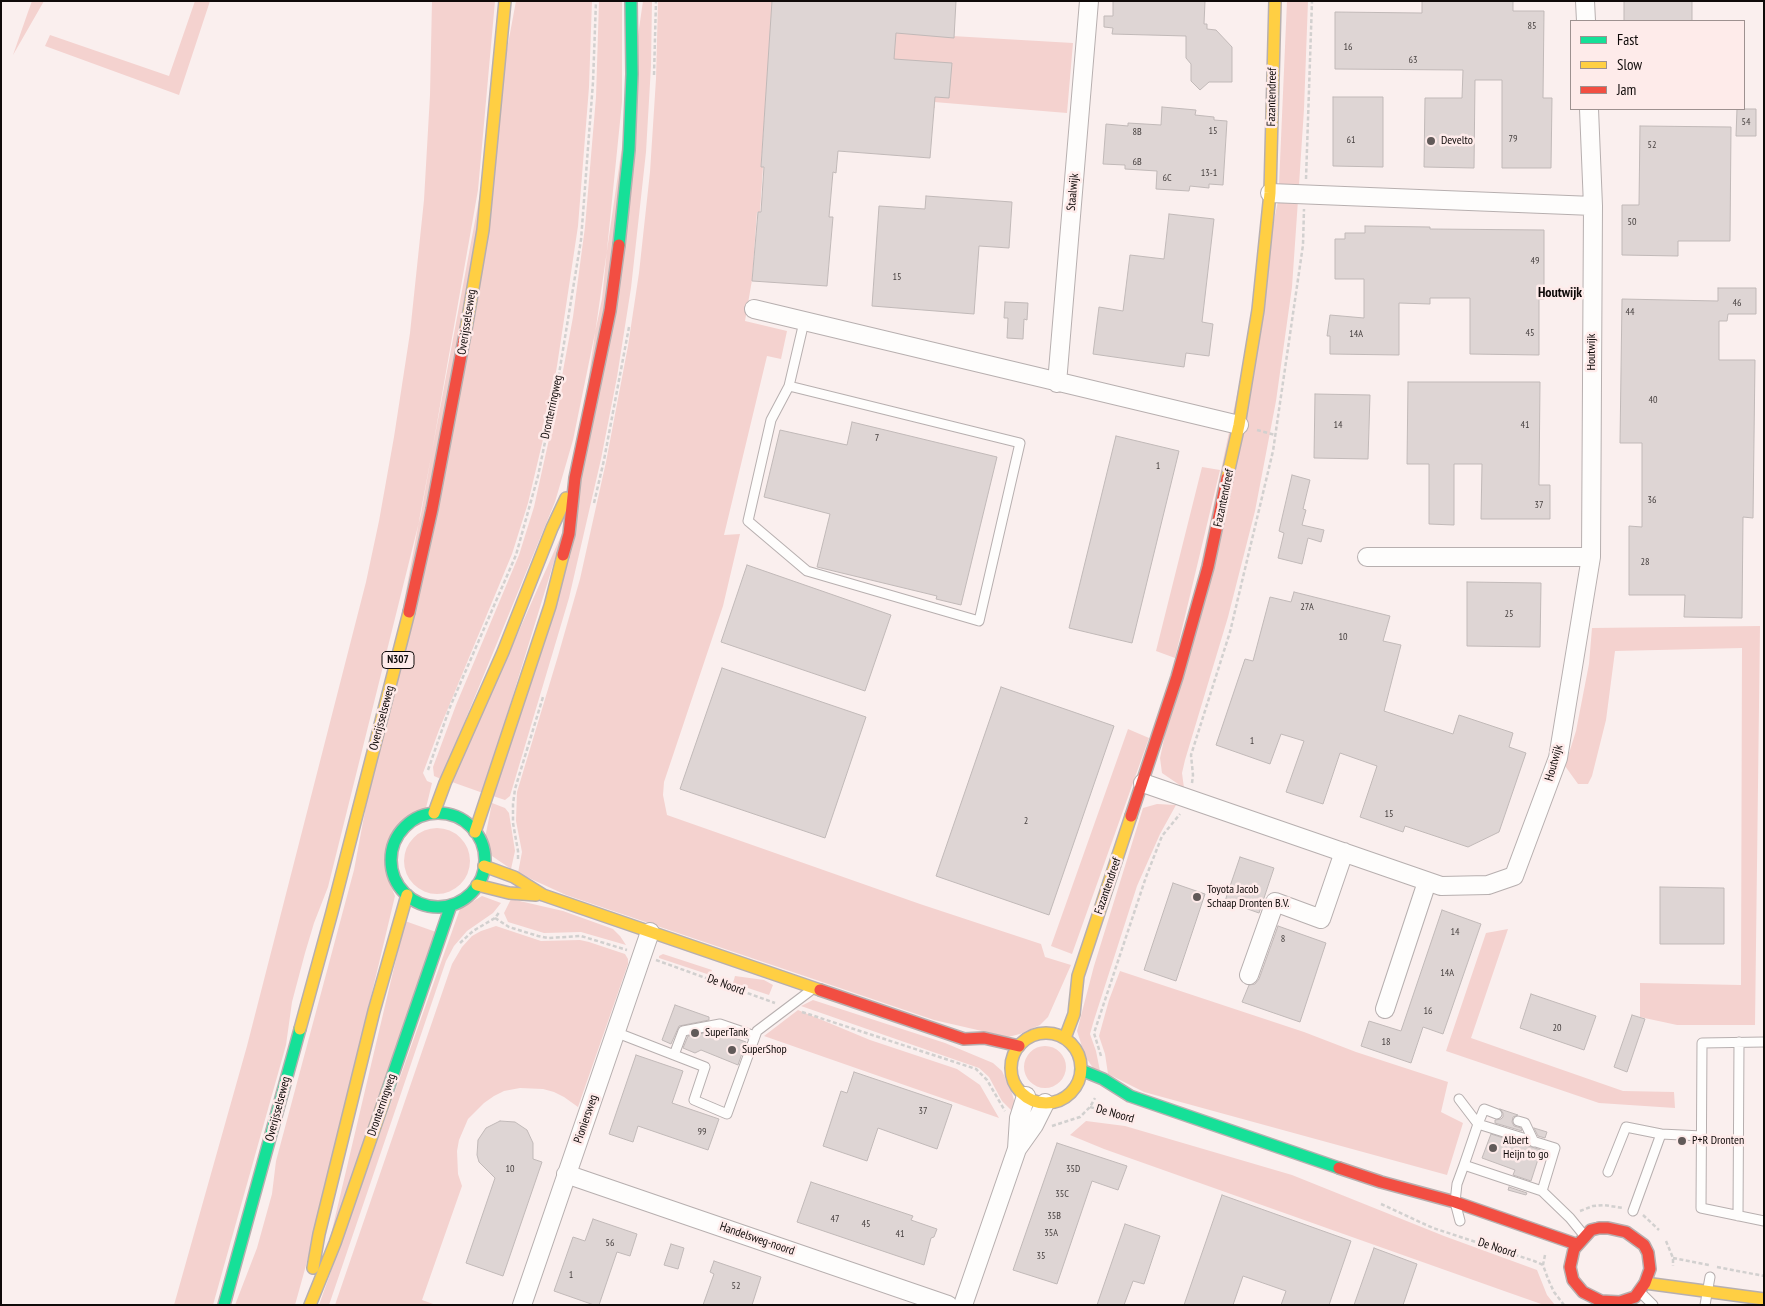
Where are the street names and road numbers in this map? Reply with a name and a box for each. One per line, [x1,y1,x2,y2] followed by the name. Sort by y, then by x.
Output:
[1264,67,1280,127] street label: Fazantendreef
[1064,173,1082,211] street label: Staalwijk
[455,288,479,356] street label: Overijsselseweg
[1585,333,1599,371] street label: Houtwijk
[538,374,566,440] street label: Dronterringweg
[1211,468,1237,528] street label: Fazantendreef
[382,652,414,668] road number: N307
[366,684,398,752] street label: Overijsselseweg
[1542,743,1566,783] street label: Houtwijk
[1092,856,1124,916] street label: Fazantendreef
[705,972,747,998] street label: De Noord
[365,1072,399,1138] street label: Dronterringweg
[262,1075,294,1143] street label: Overijsselseweg
[571,1093,601,1145] street label: Pioniersweg
[1094,1102,1136,1126] street label: De Noord
[718,1219,796,1259] street label: Handelsweg-noord
[1476,1235,1518,1261] street label: De Noord

